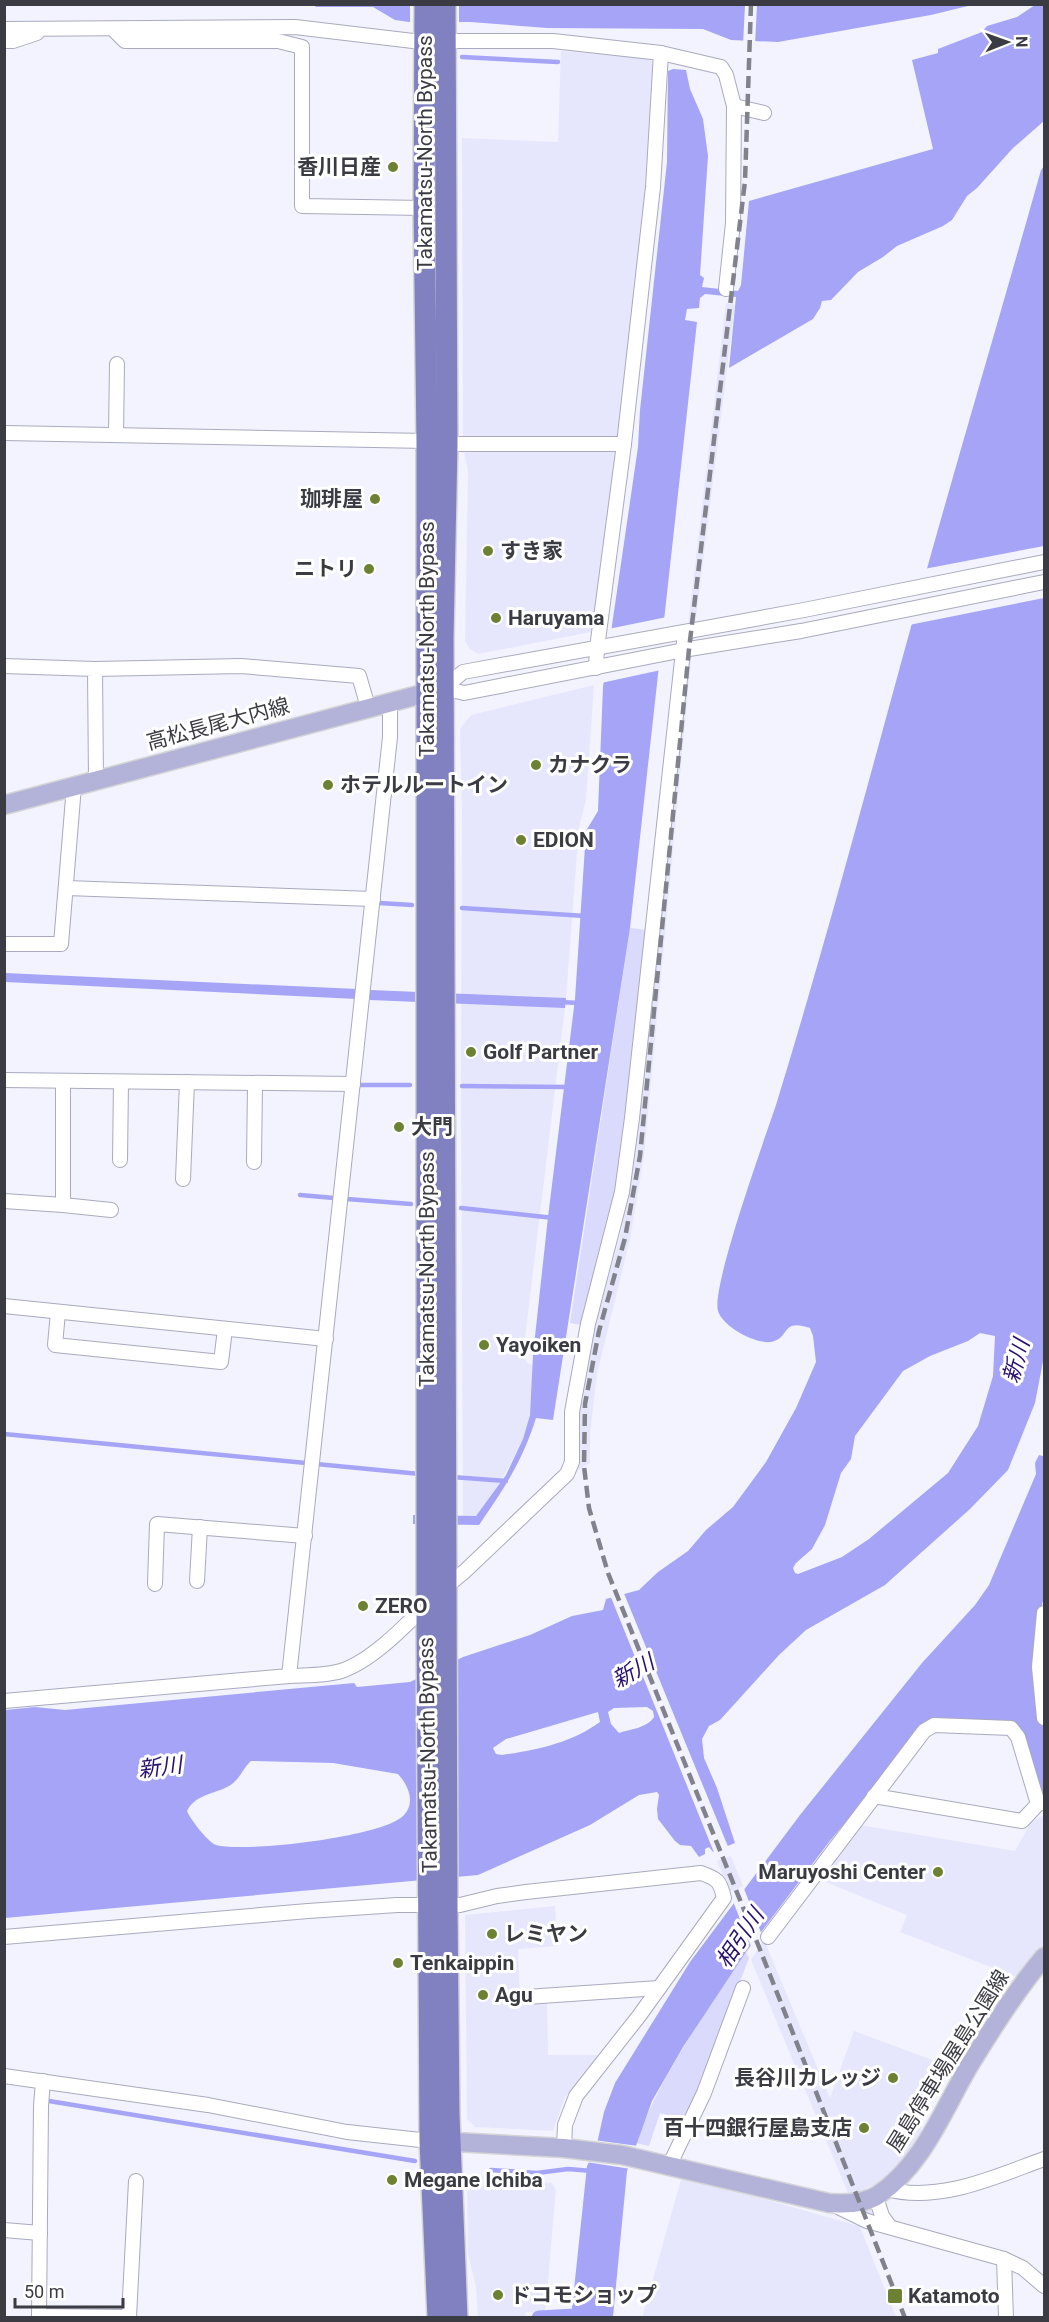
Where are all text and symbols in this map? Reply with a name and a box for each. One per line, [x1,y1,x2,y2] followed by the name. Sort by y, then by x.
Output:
[977,12,1037,72] north arrow
[413,35,437,271] street label: Takamatsu-North Bypass
[1012,36,1031,48] text: N
[297,155,381,179] place label: 香川日産
[386,160,400,174] marker: 香川日産
[300,487,363,511] place label: 珈琲屋
[368,492,382,506] marker: 珈琲屋
[415,521,439,757] street label: Takamatsu-North Bypass
[500,539,563,563] place label: すき家
[481,544,495,558] marker: すき家
[294,557,357,581] place label: ニトリ
[362,562,376,576] marker: ニトリ
[508,606,605,630] place label: Haruyama
[489,611,503,625] marker: Haruyama
[144,693,292,755] street label: 高松長尾大内線
[548,753,632,777] place label: カナクラ
[529,758,543,772] marker: カナクラ
[340,773,508,797] place label: ホテルルートイン
[321,778,335,792] marker: ホテルルートイン
[533,828,594,852] place label: EDION
[514,833,528,847] marker: EDION
[483,1040,599,1064] place label: Golf Partner
[464,1045,478,1059] marker: Golf Partner
[411,1115,453,1139] place label: 大門
[392,1120,406,1134] marker: 大門
[415,1151,439,1387] street label: Takamatsu-North Bypass
[496,1333,581,1357] place label: Yayoiken
[998,1334,1035,1386] water label: 新川
[477,1338,491,1352] marker: Yayoiken
[375,1594,428,1618] place label: ZERO
[356,1599,370,1613] marker: ZERO
[414,1637,442,1873] street label: Takamatsu-North Bypass
[608,1648,660,1693] water label: 新川
[137,1752,185,1782] water label: 新川
[758,1860,926,1884] place label: Maruyoshi Center
[931,1865,945,1879] marker: Maruyoshi Center
[711,1902,770,1972] water label: 相引川
[504,1922,588,1946] place label: レミヤン
[485,1927,499,1941] marker: レミヤン
[410,1951,514,1975] place label: Tenkaippin
[391,1956,405,1970] marker: Tenkaippin
[882,1966,1014,2156] street label: 屋島停車場屋島公園線
[495,1983,533,2007] place label: Agu
[476,1988,490,2002] marker: Agu
[734,2066,881,2090] place label: 長谷川カレッジ
[886,2071,900,2085] marker: 長谷川カレッジ
[663,2116,852,2140] place label: 百十四銀行屋島支店
[857,2121,871,2135] marker: 百十四銀行屋島支店
[404,2168,543,2192] place label: Megane Ichiba
[385,2173,399,2187] marker: Megane Ichiba
[15,2271,123,2309] scale bar
[24,2281,64,2302] text: 50 m
[510,2283,657,2307] place label: ドコモショップ
[908,2284,1000,2308] place label: Katamoto
[886,2287,904,2305] marker: Katamoto
[491,2288,505,2302] marker: ドコモショップ

